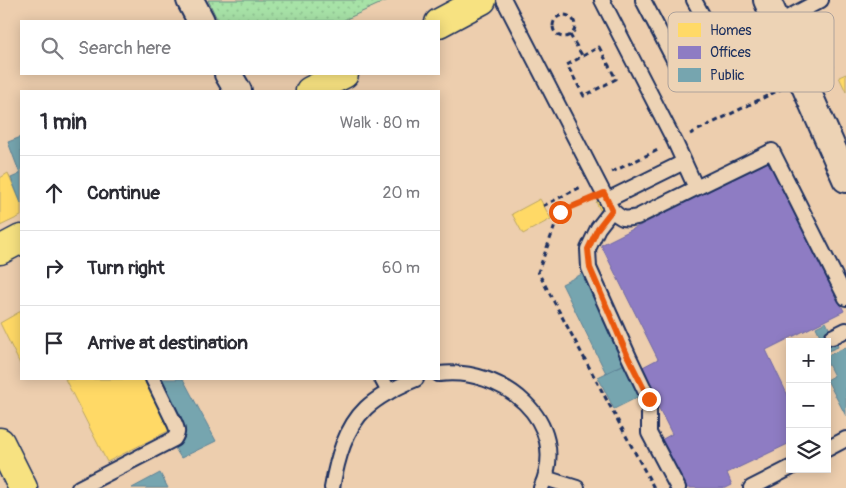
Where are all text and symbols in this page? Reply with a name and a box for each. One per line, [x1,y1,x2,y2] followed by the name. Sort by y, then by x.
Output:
[668,12,834,92] legend
[20,20,440,75] search box
[710,22,752,39] text: Homes
[38,34,66,62] icon: search
[78,36,171,60] text: Search here
[710,44,752,61] text: Offices
[710,67,745,84] text: Public
[40,109,87,136] text: 1 min
[340,113,420,133] text: Walk · 80 m
[40,179,68,207] icon: ahead
[87,181,160,205] text: Continue
[382,183,420,203] text: 20 m
[549,201,572,224] route start
[40,254,68,282] icon: right
[87,256,165,280] text: Turn right
[382,258,420,278] text: 60 m
[40,329,68,357] icon: arrive
[87,331,248,355] text: Arrive at destination
[786,338,831,473] map controls
[786,338,831,383] button: +
[786,383,831,428] button: −
[638,388,661,411] route end
[786,428,831,473] button: layers

